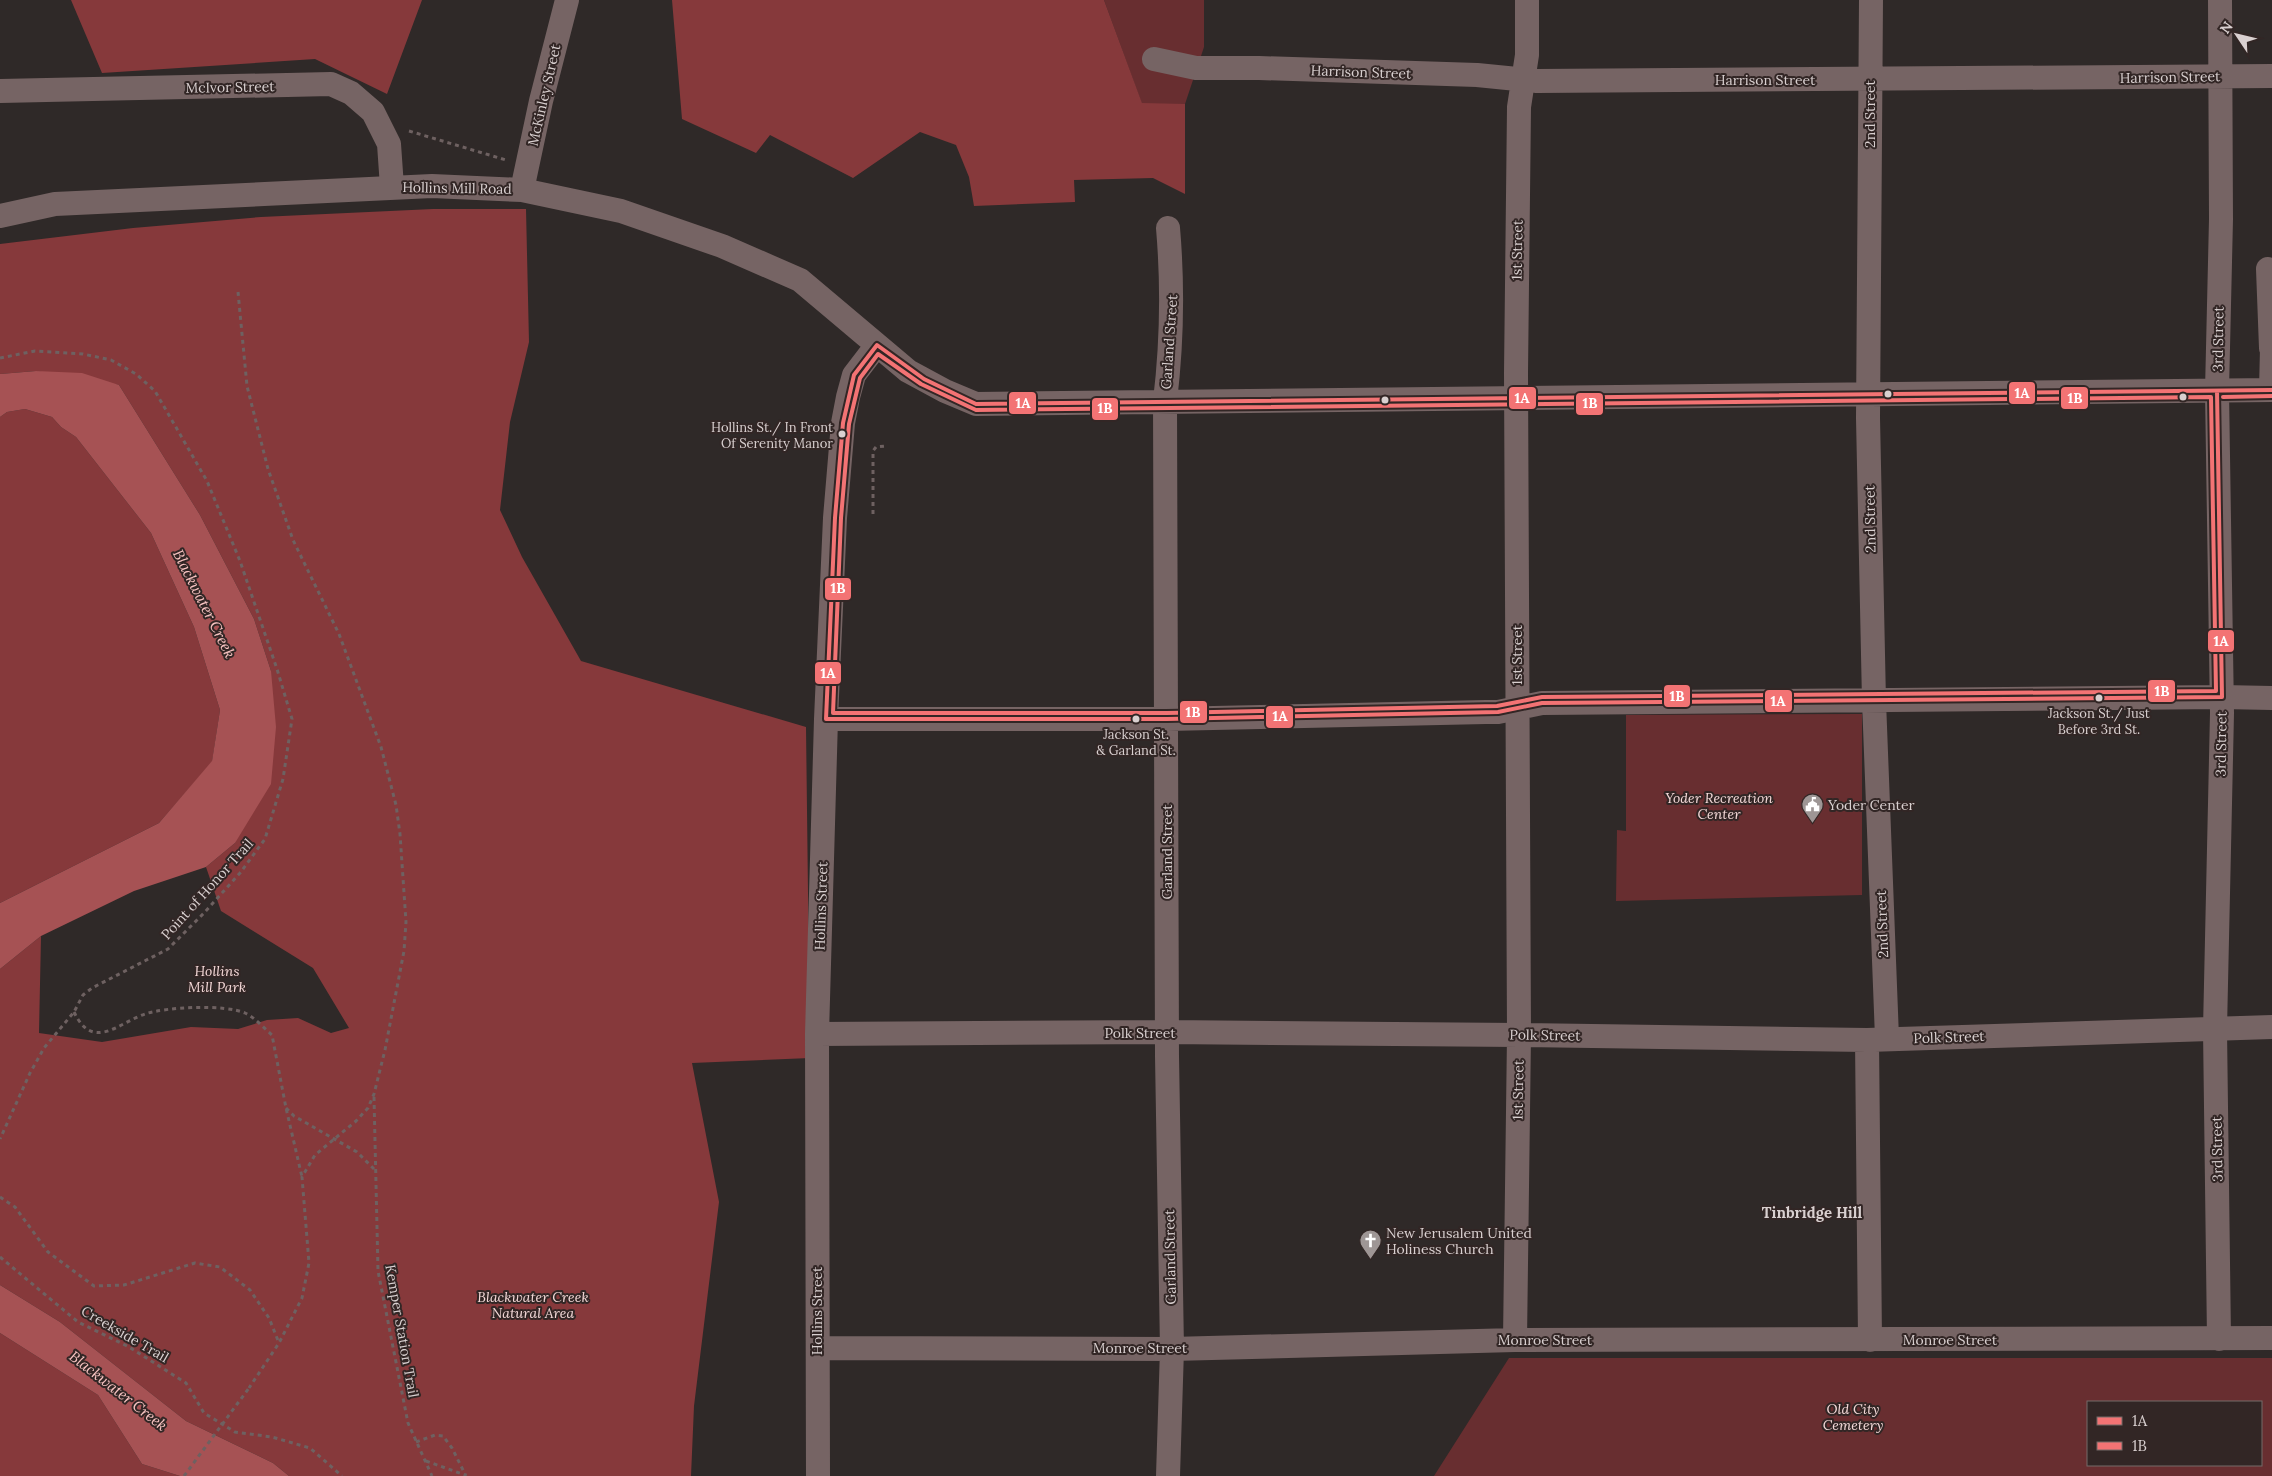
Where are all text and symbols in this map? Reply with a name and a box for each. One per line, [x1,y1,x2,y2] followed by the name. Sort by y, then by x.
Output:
[2212,10,2262,60] north arrow
[2216,18,2237,37] text: N
[524,42,565,148] street label: McKinley Street
[1310,61,1412,83] street label: Harrison Street
[2120,67,2221,87] street label: Harrison Street
[1715,71,1816,89] street label: Harrison Street
[185,77,275,97] street label: McIvor Street
[1861,80,1879,148] street label: 2nd Street
[402,178,512,198] street label: Hollins Mill Road
[1507,219,1527,280] street label: 1st Street
[1157,293,1181,390] street label: Garland Street
[2208,306,2228,372] street label: 3rd Street
[2008,381,2036,405] line badge: 1A
[2014,384,2030,402] text: 1A
[1508,386,1537,410] line badge: 1A
[2060,386,2089,410] line badge: 1B
[1514,389,1530,407] text: 1A
[1883,389,1893,399] unlabelled marker
[2068,389,2082,407] text: 1B
[1008,391,1037,415] line badge: 1A
[1575,392,1604,416] line badge: 1B
[2178,392,2188,402] unlabelled marker
[1015,394,1031,412] text: 1A
[1583,394,1597,412] text: 1B
[1380,395,1390,405] unlabelled marker
[1091,397,1119,421] line badge: 1B
[1098,399,1112,417] text: 1B
[711,419,833,452] place label: Hollins St./ In Front Of Serenity Manor
[837,429,847,439] marker: Hollins St./ In Front Of Serenity Manor
[1860,484,1880,553] street label: 2nd Street
[169,546,240,661] water label: Blackwater Creek
[824,577,852,601] line badge: 1B
[831,579,845,597] text: 1B
[1508,624,1526,685] street label: 1st Street
[2207,629,2235,653] line badge: 1A
[2213,632,2229,650] text: 1A
[814,661,842,685] line badge: 1A
[820,664,836,682] text: 1A
[2147,679,2176,703] line badge: 1B
[2155,682,2169,700] text: 1B
[1663,684,1691,708] line badge: 1B
[1670,687,1684,705] text: 1B
[1764,689,1793,713] line badge: 1A
[1770,692,1786,710] text: 1A
[2094,693,2104,703] marker: Jackson St./ Just Before 3rd St.
[1179,700,1208,724] line badge: 1B
[1186,703,1200,721] text: 1B
[1265,705,1294,729] line badge: 1A
[2047,705,2150,738] place label: Jackson St./ Just Before 3rd St.
[1272,707,1288,725] text: 1A
[2211,711,2231,777] street label: 3rd Street
[1131,714,1141,724] marker: Jackson St. & Garland St.
[1096,726,1176,759] place label: Jackson St. & Garland St.
[1665,789,1773,823] park label: Yoder Recreation Center
[1800,793,1824,824] public building icon: Yoder Center
[1827,796,1915,814] place label: Yoder Center
[1158,804,1176,900] street label: Garland Street
[157,835,257,943] street label: Point of Honor Trail
[810,861,832,951] street label: Hollins Street
[1872,889,1892,958] street label: 2nd Street
[188,962,246,996] park label: Hollins Mill Park
[1104,1024,1176,1042] street label: Polk Street
[1509,1025,1581,1045] street label: Polk Street
[1913,1027,1985,1047] street label: Polk Street
[1508,1059,1528,1120] street label: 1st Street
[2207,1116,2227,1182] street label: 3rd Street
[1762,1203,1862,1222] district label: Tinbridge Hill
[1160,1209,1180,1305] street label: Garland Street
[1386,1224,1532,1258] place label: New Jerusalem United Holiness Church
[1358,1229,1382,1260] church icon: New Jerusalem United Holiness Church
[381,1263,423,1399] street label: Kemper Station Trail
[808,1266,826,1355] street label: Hollins Street
[477,1288,589,1322] park label: Blackwater Creek Natural Area
[78,1302,172,1366] street label: Creekside Trail
[1498,1331,1593,1349] street label: Monroe Street
[1903,1331,1998,1349] street label: Monroe Street
[1093,1339,1188,1357] street label: Monroe Street
[65,1346,171,1435] water label: Blackwater Creek
[1823,1400,1883,1434] park label: Old City Cemetery
[2087,1401,2262,1466] legend
[2132,1411,2148,1430] text: 1A
[2132,1436,2147,1455] text: 1B

